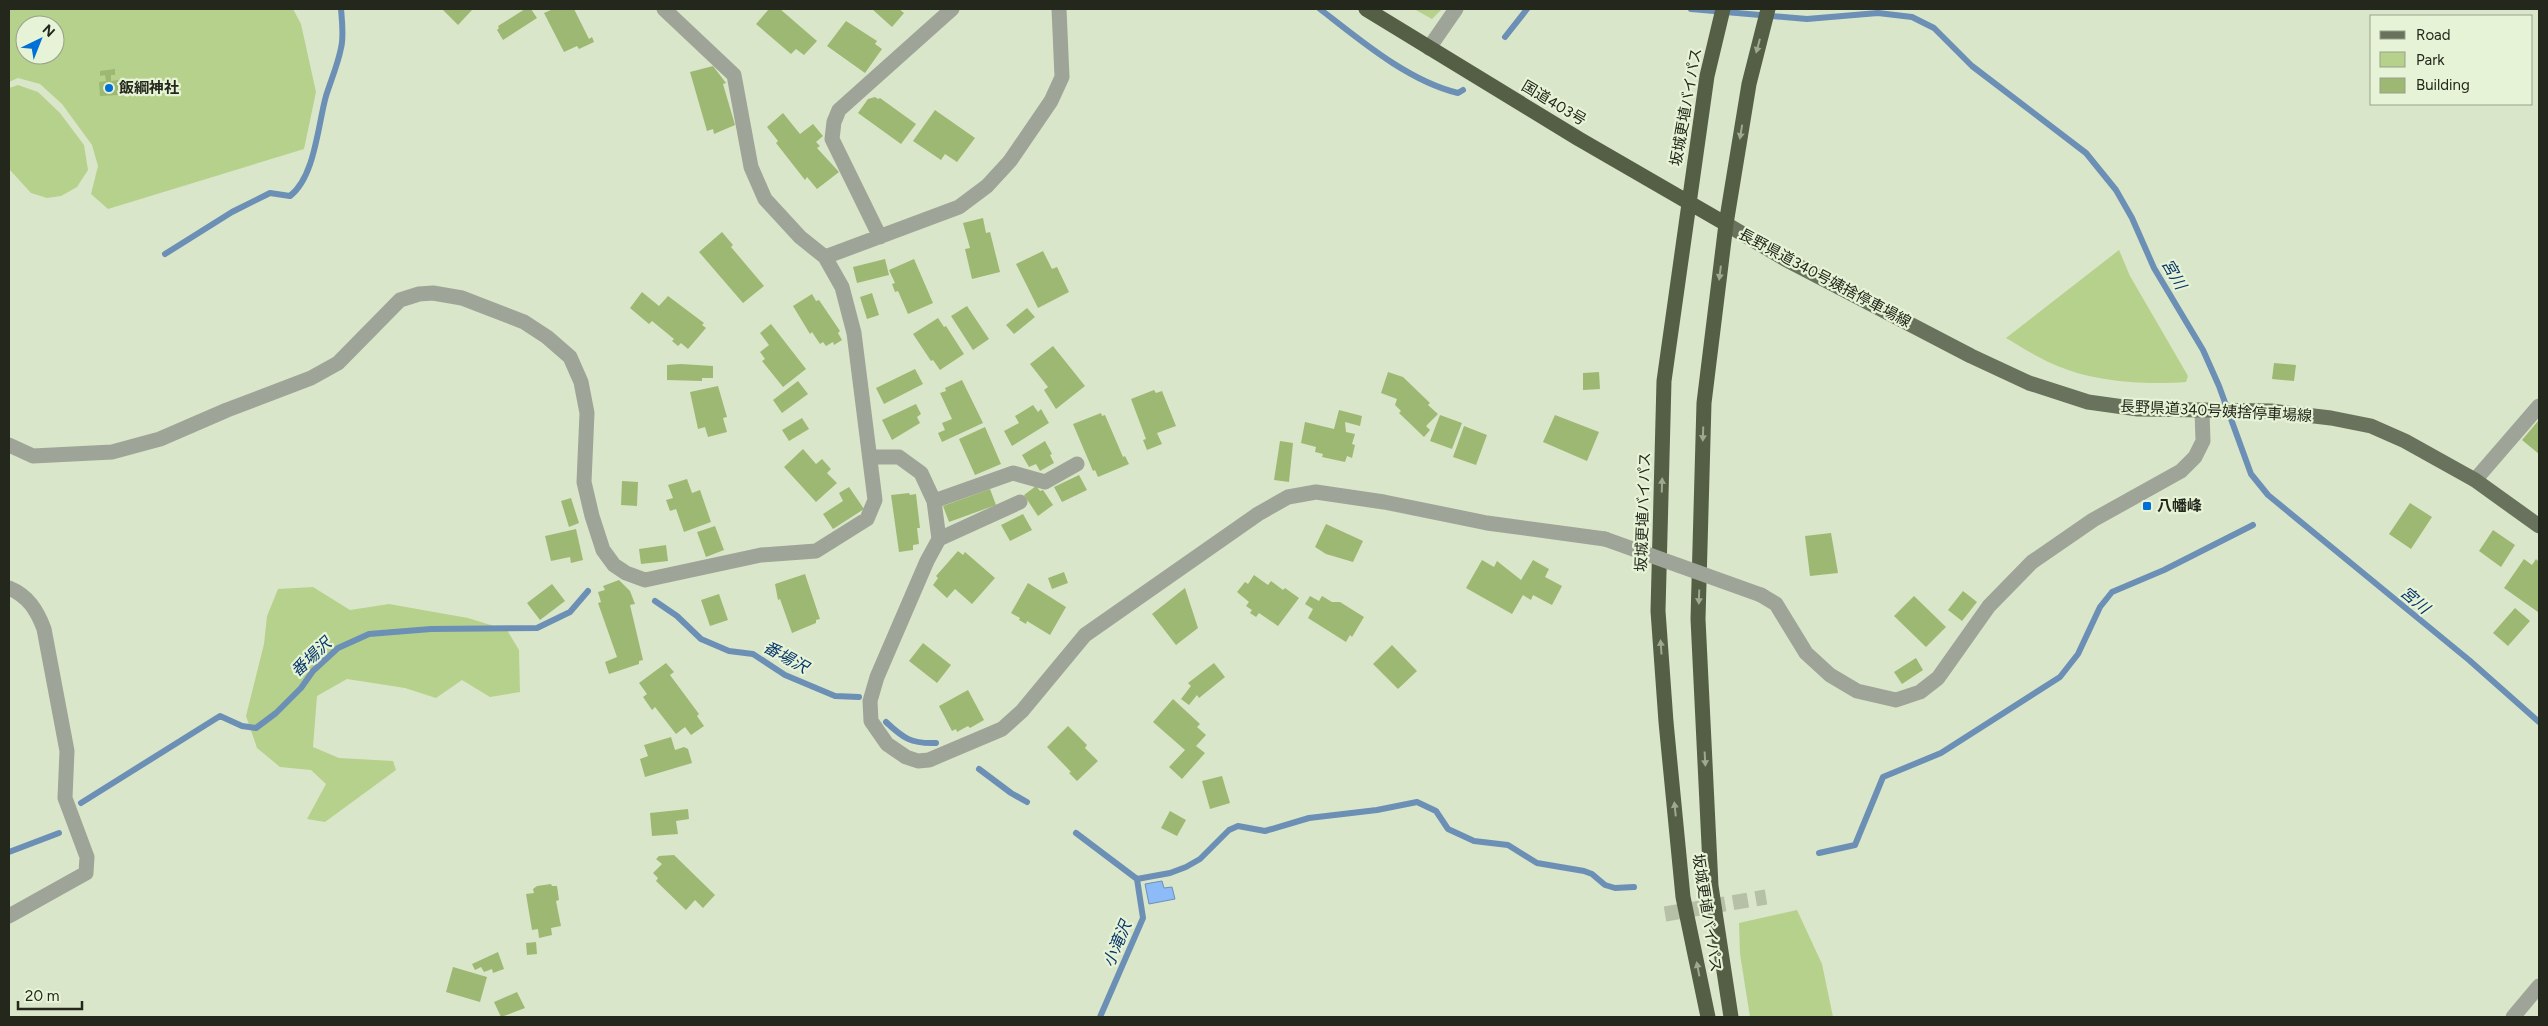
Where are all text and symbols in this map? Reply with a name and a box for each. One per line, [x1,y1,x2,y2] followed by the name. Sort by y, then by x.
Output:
[15,15,65,65] north arrow
[2370,15,2533,105] legend
[39,21,58,41] text: N
[2416,26,2451,44] text: Road
[1754,39,1762,54] one-way arrow
[1667,46,1705,168] street label: 坂城更埴バイパス
[2416,51,2445,69] text: Park
[2416,76,2470,94] text: Building
[1518,77,1590,129] street label: 国道403号
[119,79,179,97] place label: 飯綱神社
[103,82,115,94] marker: 飯綱神社
[1736,124,1744,140] one-way arrow
[1736,225,1914,331] street label: 長野県道340号姨捨停車場線
[2158,255,2191,294] water label: 宮川
[1716,265,1724,281] one-way arrow
[2120,397,2312,425] street label: 長野県道340号姨捨停車場線
[1699,426,1707,442] one-way arrow
[1632,452,1654,572] street label: 坂城更埴バイパス
[1658,476,1666,492] one-way arrow
[2157,497,2202,515] place label: 八幡峰
[2141,500,2153,512] marker: 八幡峰
[2397,582,2435,619] water label: 宮川
[1695,589,1703,605] one-way arrow
[287,632,336,680] water label: 番場沢
[760,637,813,678] water label: 番場沢
[1656,639,1664,655] one-way arrow
[1701,751,1709,767] one-way arrow
[1670,801,1678,817] one-way arrow
[1689,852,1725,974] street label: 坂城更埴バイパス
[1099,916,1136,970] water label: 小滝沢
[1694,961,1702,977] one-way arrow
[18,978,81,1010] scale bar
[25,987,59,1005] text: 20 m

